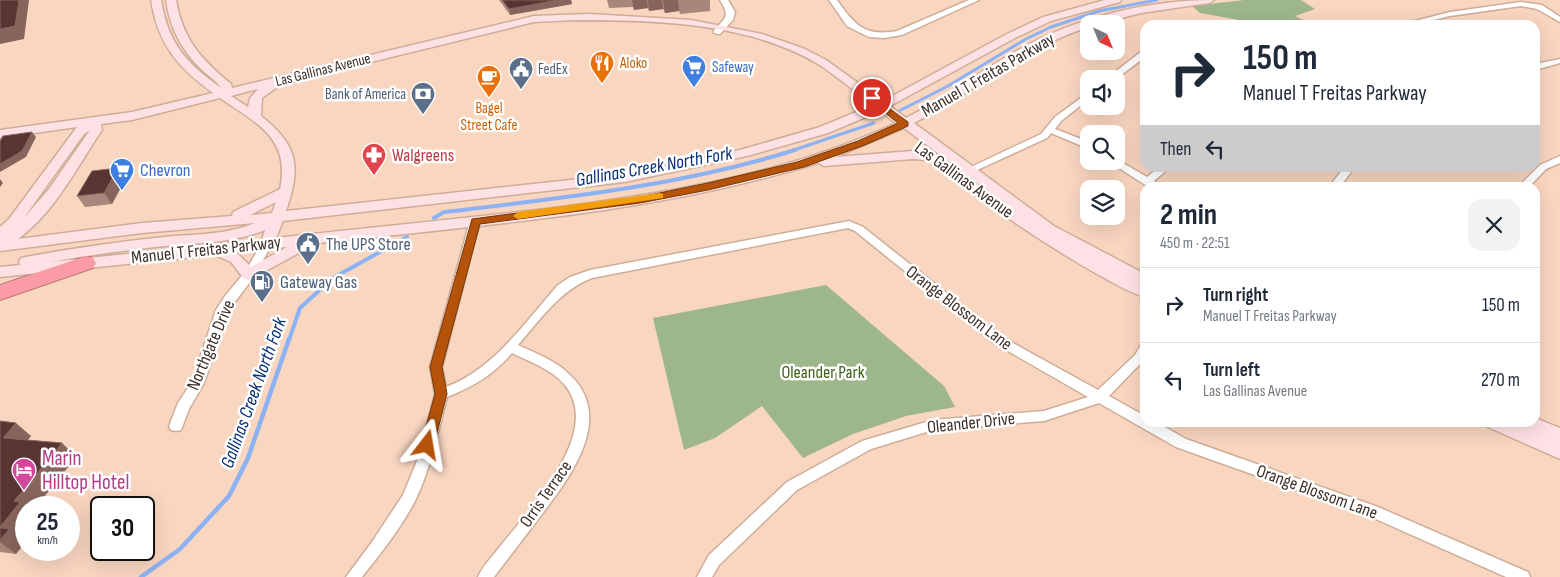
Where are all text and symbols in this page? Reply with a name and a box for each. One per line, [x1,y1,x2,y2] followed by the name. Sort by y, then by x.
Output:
[1080,15,1125,60] north arrow
[1080,15,1125,225] map controls
[918,28,1058,122] street label: Manuel T Freitas Parkway
[1243,37,1317,80] text: 150 m
[1160,40,1225,105] icon: right
[273,49,373,91] street label: Las Gallinas Avenue
[589,50,615,84] restaurant icon: Aloko
[619,54,647,73] place label: Aloko
[681,54,707,88] supermarket icon: Safeway
[508,56,534,90] public building icon: FedEx
[712,58,754,77] place label: Safeway
[538,60,568,79] place label: FedEx
[476,64,502,98] cafe icon: Bagel Street Cafe
[1080,70,1125,115] button: sound
[851,77,893,119] pin
[1243,80,1427,107] text: Manuel T Freitas Parkway
[410,81,436,115] bank icon: Bank of America
[858,84,886,112] icon: arrive
[325,85,406,104] place label: Bank of America
[461,99,517,135] place label: Bagel Street Cafe
[1080,125,1125,170] button: search
[1201,135,1229,163] icon: left
[910,137,1018,223] street label: Las Gallinas Avenue
[1160,138,1191,161] text: Then
[361,142,387,176] pharmacy icon: Walgreens
[574,142,735,192] water label: Gallinas Creek North Fork
[392,145,454,166] place label: Walgreens
[109,157,135,191] supermarket icon: Chevron
[140,160,191,181] place label: Chevron
[1080,180,1125,225] button: layers
[1160,197,1217,233] text: 2 min
[1468,199,1520,251] button: close
[295,231,321,265] public building icon: The UPS Store
[130,232,282,268] street label: Manuel T Freitas Parkway
[326,234,411,255] place label: The UPS Store
[1160,234,1230,253] text: 450 m · 22:51
[902,261,1016,355] street label: Orange Blossom Lane
[249,269,275,303] fuel station icon: Gateway Gas
[280,272,357,293] place label: Gateway Gas
[1203,284,1268,307] text: Turn right
[1160,291,1188,319] icon: right
[1482,294,1520,317] text: 150 m
[183,297,239,393] street label: Northgate Drive
[1203,307,1337,326] text: Manuel T Freitas Parkway
[216,314,292,471] water label: Gallinas Creek North Fork
[1203,359,1260,382] text: Turn left
[781,362,865,383] park label: Oleander Park
[1160,366,1188,394] icon: left
[1481,369,1520,392] text: 270 m
[1203,382,1307,401] text: Las Gallinas Avenue
[926,408,1016,438] street label: Oleander Drive
[400,418,452,470] position arrow
[42,446,129,495] place label: Marin Hilltop Hotel
[11,457,37,491] hotel icon: Marin Hilltop Hotel
[515,457,577,531] street label: Orris Terrace
[1253,460,1381,524] street label: Orange Blossom Lane
[90,496,155,561] speed limit sign: 30
[37,507,58,538] text: 25
[37,533,58,548] text: km/h

